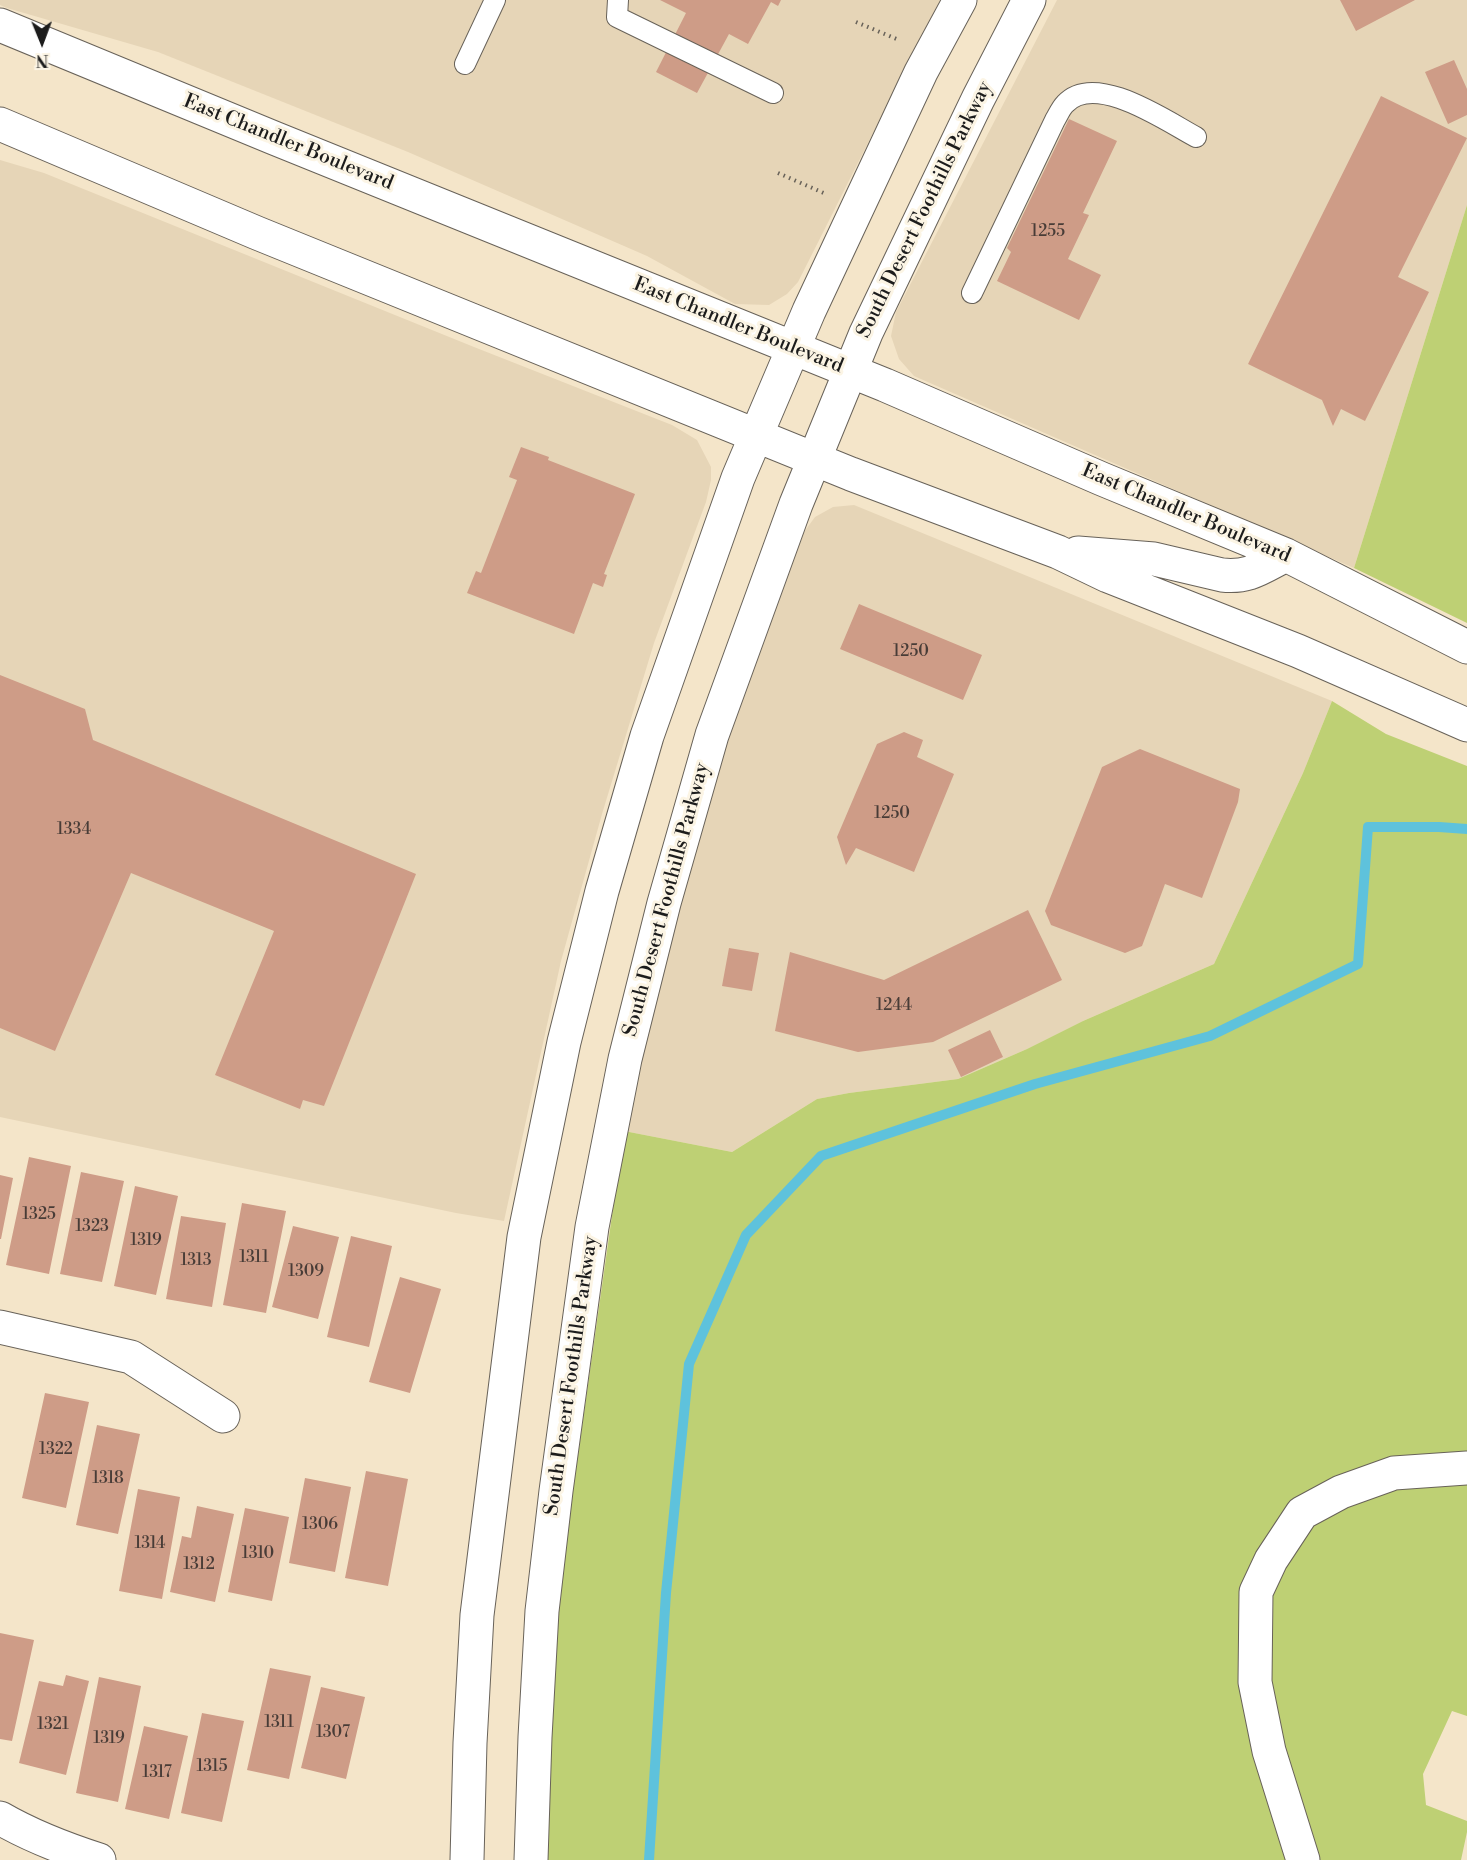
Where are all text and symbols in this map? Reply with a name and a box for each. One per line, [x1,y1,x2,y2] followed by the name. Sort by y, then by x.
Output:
[12,12,72,72] north arrow
[36,50,49,70] text: N
[852,78,998,342] street label: South Desert Foothills Parkway
[179,90,397,196] street label: East Chandler Boulevard
[1031,222,1065,242] house number: 1255
[629,273,847,379] street label: East Chandler Boulevard
[1078,459,1294,569] street label: East Chandler Boulevard
[893,642,929,662] house number: 1250
[619,761,715,1039] street label: South Desert Foothills Parkway
[874,804,910,824] house number: 1250
[57,820,91,840] house number: 1334
[876,996,912,1016] house number: 1244
[22,1205,56,1225] house number: 1325
[75,1217,109,1237] house number: 1323
[130,1231,162,1251] house number: 1319
[540,1235,604,1517] street label: South Desert Foothills Parkway
[239,1248,269,1268] house number: 1311
[180,1251,212,1271] house number: 1313
[288,1262,324,1282] house number: 1309
[39,1440,73,1460] house number: 1322
[92,1469,124,1489] house number: 1318
[302,1515,338,1535] house number: 1306
[134,1534,166,1554] house number: 1314
[242,1544,274,1564] house number: 1310
[183,1555,215,1575] house number: 1312
[264,1713,294,1733] house number: 1311
[37,1715,69,1735] house number: 1321
[316,1723,350,1743] house number: 1307
[93,1729,125,1749] house number: 1319
[196,1757,228,1777] house number: 1315
[142,1763,172,1783] house number: 1317

